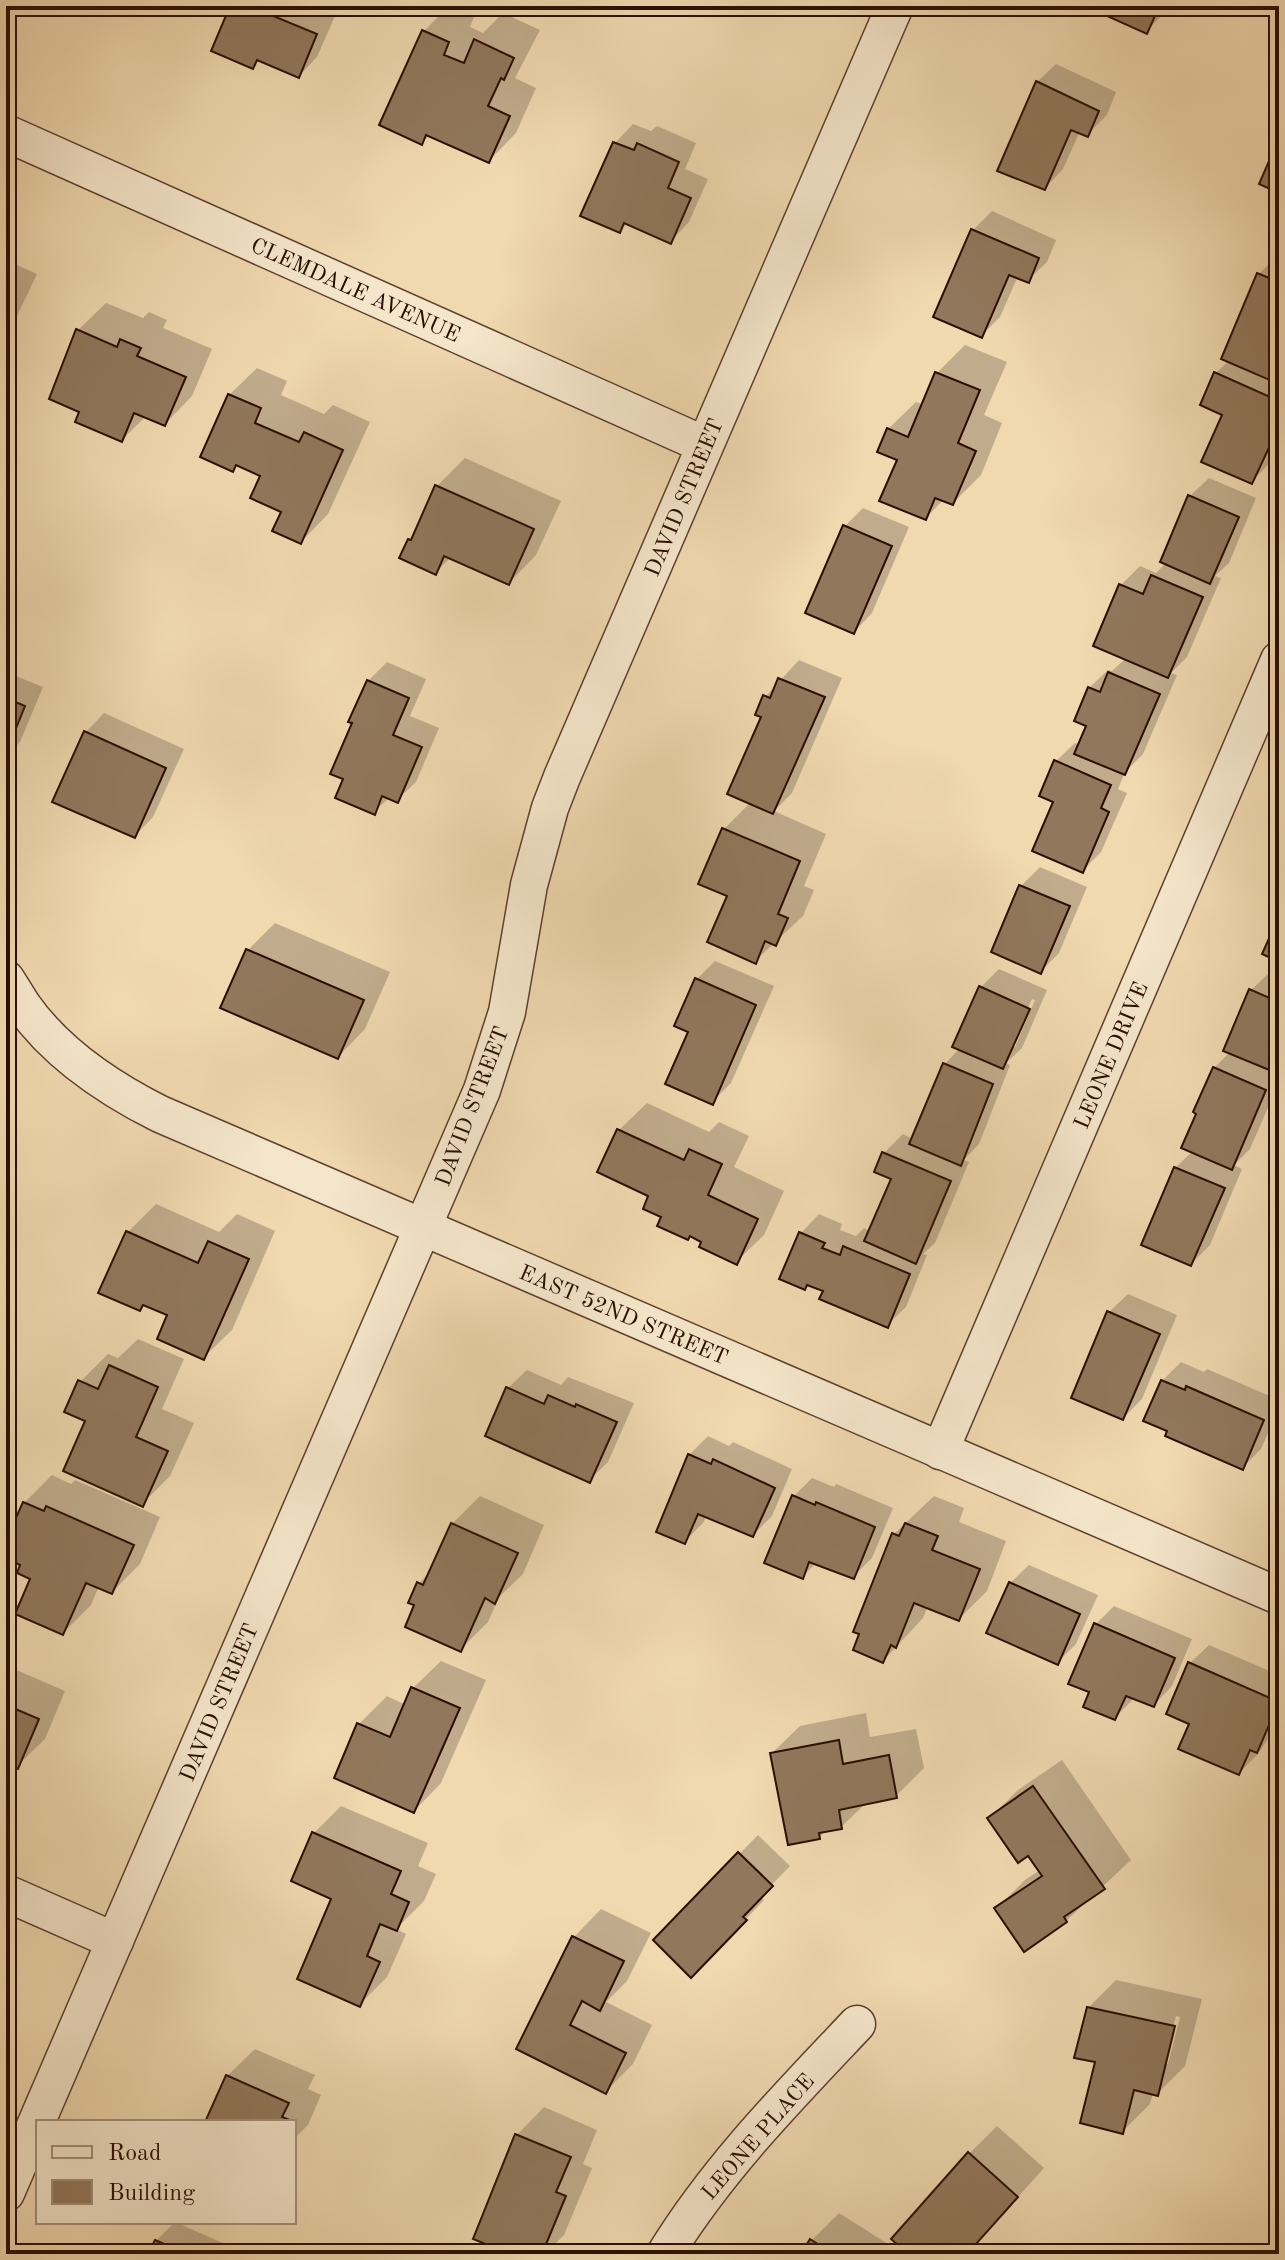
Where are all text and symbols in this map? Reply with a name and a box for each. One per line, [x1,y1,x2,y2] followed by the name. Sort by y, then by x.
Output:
[247,235,463,347] street label: CLEMDALE AVENUE
[642,416,728,580] street label: DAVID STREET
[1071,979,1153,1133] street label: LEONE DRIVE
[432,1024,513,1190] street label: DAVID STREET
[516,1262,731,1370] street label: EAST 52ND STREET
[177,1621,263,1785] street label: DAVID STREET
[698,2070,819,2205] street label: LEONE PLACE
[36,2120,296,2224] legend
[108,2142,161,2166] text: Road
[108,2182,195,2206] text: Building

